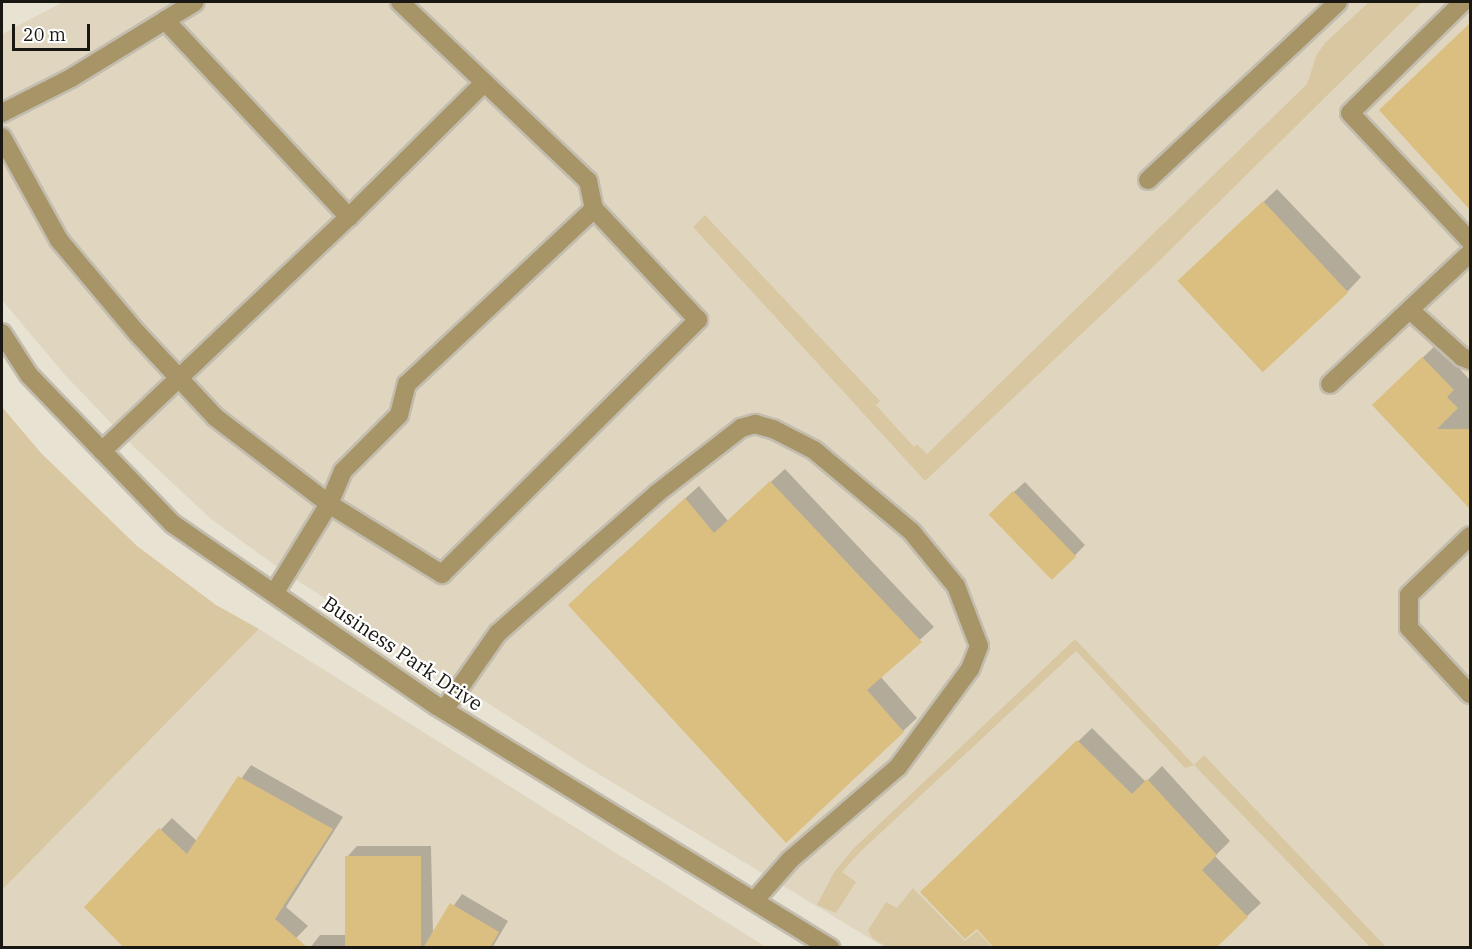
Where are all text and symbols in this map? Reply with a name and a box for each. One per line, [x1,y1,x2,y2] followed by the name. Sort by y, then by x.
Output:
[15,12,93,50] scale bar
[23,23,66,46] text: 20 m
[318,590,488,716] street label: Business Park Drive

